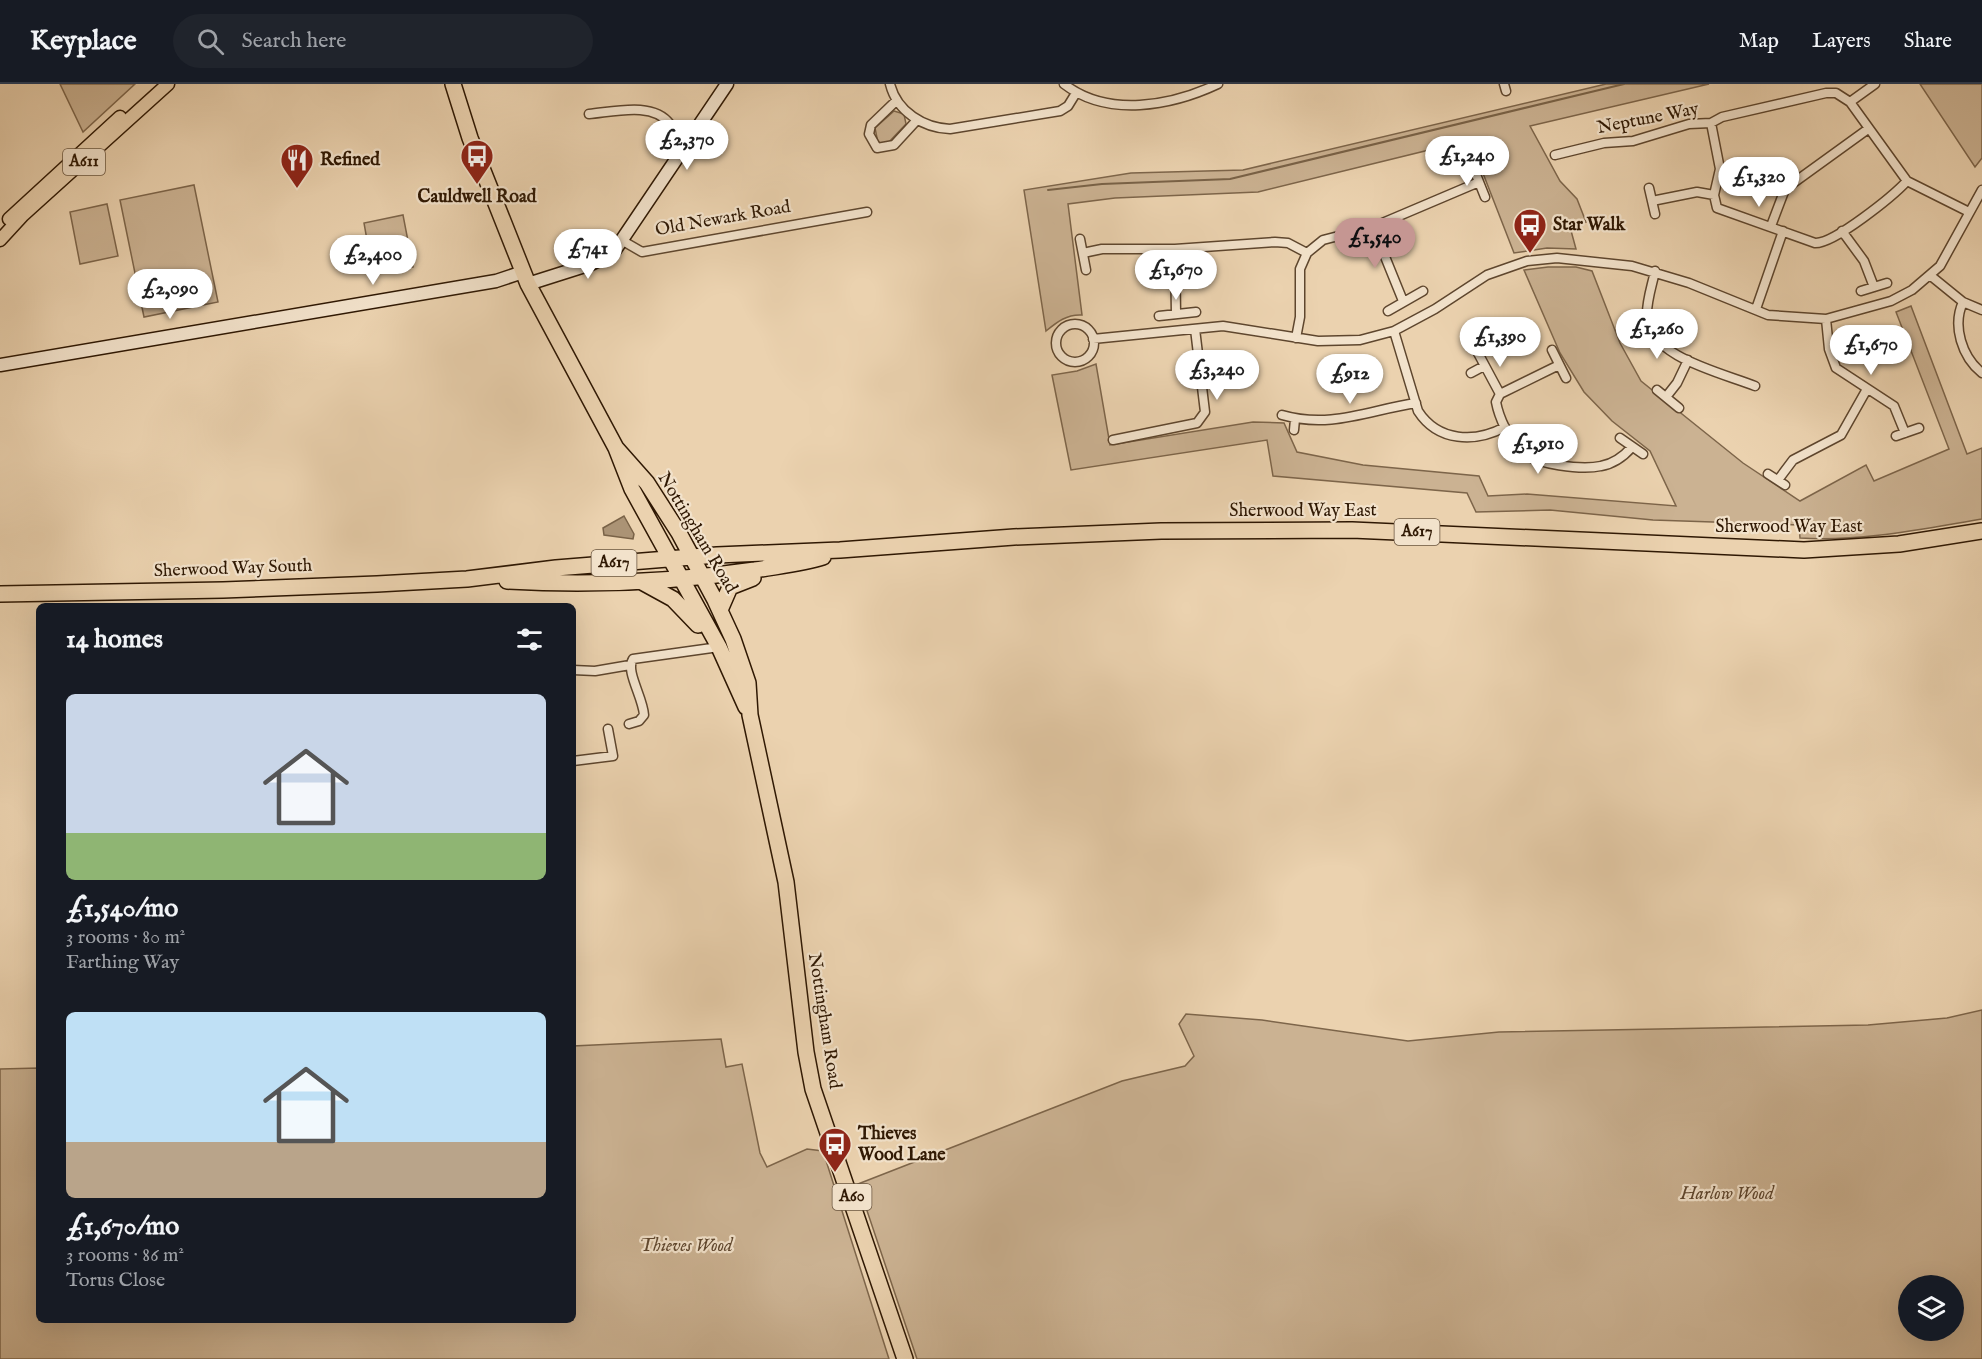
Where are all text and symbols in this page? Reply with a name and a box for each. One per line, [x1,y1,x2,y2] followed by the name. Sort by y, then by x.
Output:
[173,14,593,68] search box
[30,24,137,59] text: Keyplace
[194,25,227,58] icon: search
[242,27,346,55] text: Search here
[1739,28,1779,55] text: Map
[1812,28,1871,55] text: Layers
[1904,28,1952,55] text: Share
[1595,98,1701,140] street label: Neptune Way
[638,120,736,171] pin: £2,370
[659,127,715,152] text: £2,370
[1418,136,1516,187] pin: £1,240
[459,138,495,185] bus stop icon: Cauldwell Road
[279,142,315,189] restaurant icon: Refined
[1439,143,1495,168] text: £1,240
[63,149,105,175] road number: A611
[320,149,380,172] place label: Refined
[1710,157,1808,208] pin: £1,320
[1732,164,1786,189] text: £1,320
[418,186,537,209] place label: Cauldwell Road
[654,196,793,242] street label: Old Newark Road
[1512,207,1548,254] bus stop icon: Star Walk
[1553,214,1626,237] place label: Star Walk
[1326,218,1424,269] pin: £1,540
[1348,225,1402,250] text: £1,540
[552,229,624,280] pin: £741
[324,235,422,286] pin: £2,400
[568,236,608,261] text: £741
[344,242,402,267] text: £2,400
[1127,250,1225,301] pin: £1,670
[1149,257,1203,282] text: £1,670
[121,269,219,320] pin: £2,090
[142,276,198,301] text: £2,090
[1608,309,1706,360] pin: £1,260
[1630,316,1684,341] text: £1,260
[1451,317,1549,368] pin: £1,390
[1474,324,1526,349] text: £1,390
[1822,325,1920,376] pin: £1,670
[1844,332,1898,357] text: £1,670
[1168,350,1266,401] pin: £3,240
[1314,354,1386,405] pin: £912
[1189,357,1245,382] text: £3,240
[1330,361,1370,386] text: £912
[1489,424,1587,475] pin: £1,910
[1512,431,1564,456] text: £1,910
[652,468,742,598] street label: Nottingham Road
[1229,500,1377,523] street label: Sherwood Way East
[1715,516,1863,539] street label: Sherwood Way East
[1394,519,1440,545] road number: A617
[592,550,636,576] road number: A617
[153,555,313,583] street label: Sherwood Way South
[66,623,163,656] text: 14 homes
[513,623,546,656] icon: filters
[252,733,360,841] icon: home
[66,892,178,925] text: £1,540/mo
[66,925,185,950] text: 3 rooms · 80 m²
[66,950,179,975] text: Farthing Way
[802,951,846,1091] street label: Nottingham Road
[252,1051,360,1159] icon: home
[857,1123,946,1167] place label: Thieves Wood Lane
[817,1126,853,1173] bus stop icon: Thieves Wood Lane
[1679,1183,1775,1206] park label: Harlow Wood
[832,1184,872,1210] road number: A60
[66,1210,179,1243] text: £1,670/mo
[639,1235,734,1258] park label: Thieves Wood
[66,1243,184,1268] text: 3 rooms · 86 m²
[66,1268,165,1293] text: Torus Close
[1898,1275,1964,1341] map controls
[1898,1275,1964,1341] button: layers

